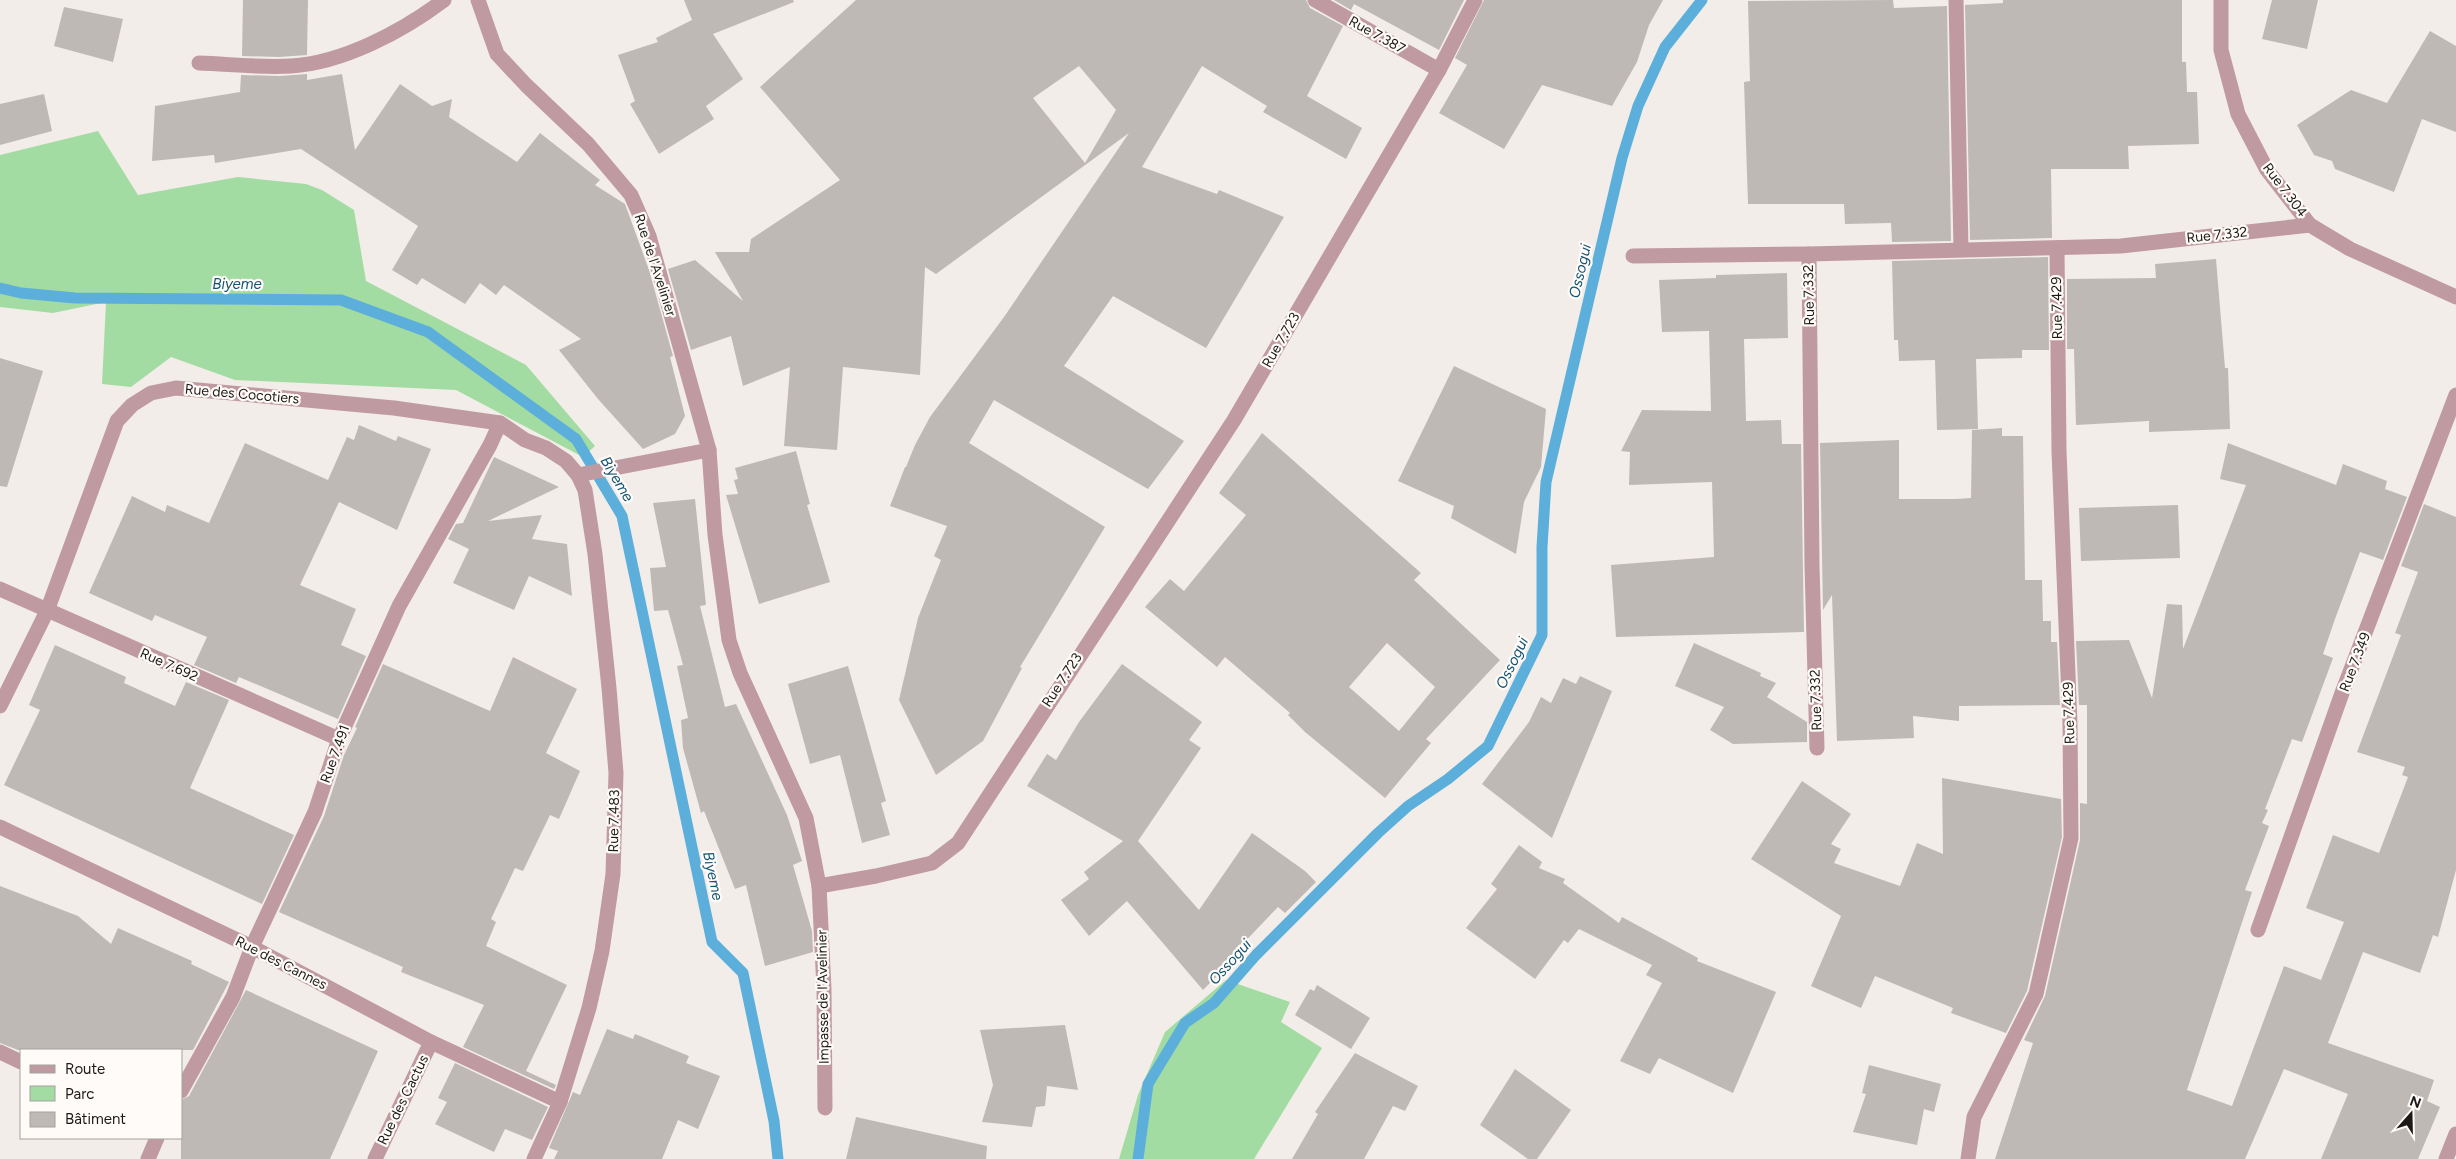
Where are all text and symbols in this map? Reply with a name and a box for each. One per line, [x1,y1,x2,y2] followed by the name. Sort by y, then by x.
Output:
[1346,13,1409,58] street label: Rue 7.387
[2259,160,2311,221] street label: Rue 7.304
[630,212,680,319] street label: Rue de l'Avelinier
[2186,223,2248,247] street label: Rue 7.332
[1565,242,1595,300] water label: Ossogui
[1800,264,1818,326] street label: Rue 7.332
[212,275,262,293] water label: Biyeme
[2048,277,2066,339] street label: Rue 7.429
[1258,309,1304,371] street label: Rue 7.723
[184,381,300,407] street label: Rue des Cocotiers
[597,453,637,505] water label: Biyeme
[2336,630,2374,694] street label: Rue 7.349
[1492,634,1532,692] water label: Ossogui
[137,645,201,685] street label: Rue 7.692
[1038,650,1086,710] street label: Rue 7.723
[1806,669,1826,731] street label: Rue 7.332
[2059,681,2079,745] street label: Rue 7.429
[317,723,353,785] street label: Rue 7.491
[605,789,623,853] street label: Rue 7.483
[699,850,727,902] water label: Biyeme
[813,929,833,1064] street label: Impasse de l'Avelinier
[232,933,330,993] street label: Rue des Cannes
[1205,935,1255,989] water label: Ossogui
[20,1049,182,1139] legend
[374,1052,432,1148] street label: Rue des Cactus
[65,1060,105,1078] text: Route
[65,1085,94,1103] text: Parc
[2386,1089,2436,1139] north arrow
[2407,1092,2423,1112] text: N
[65,1110,126,1128] text: Bâtiment

